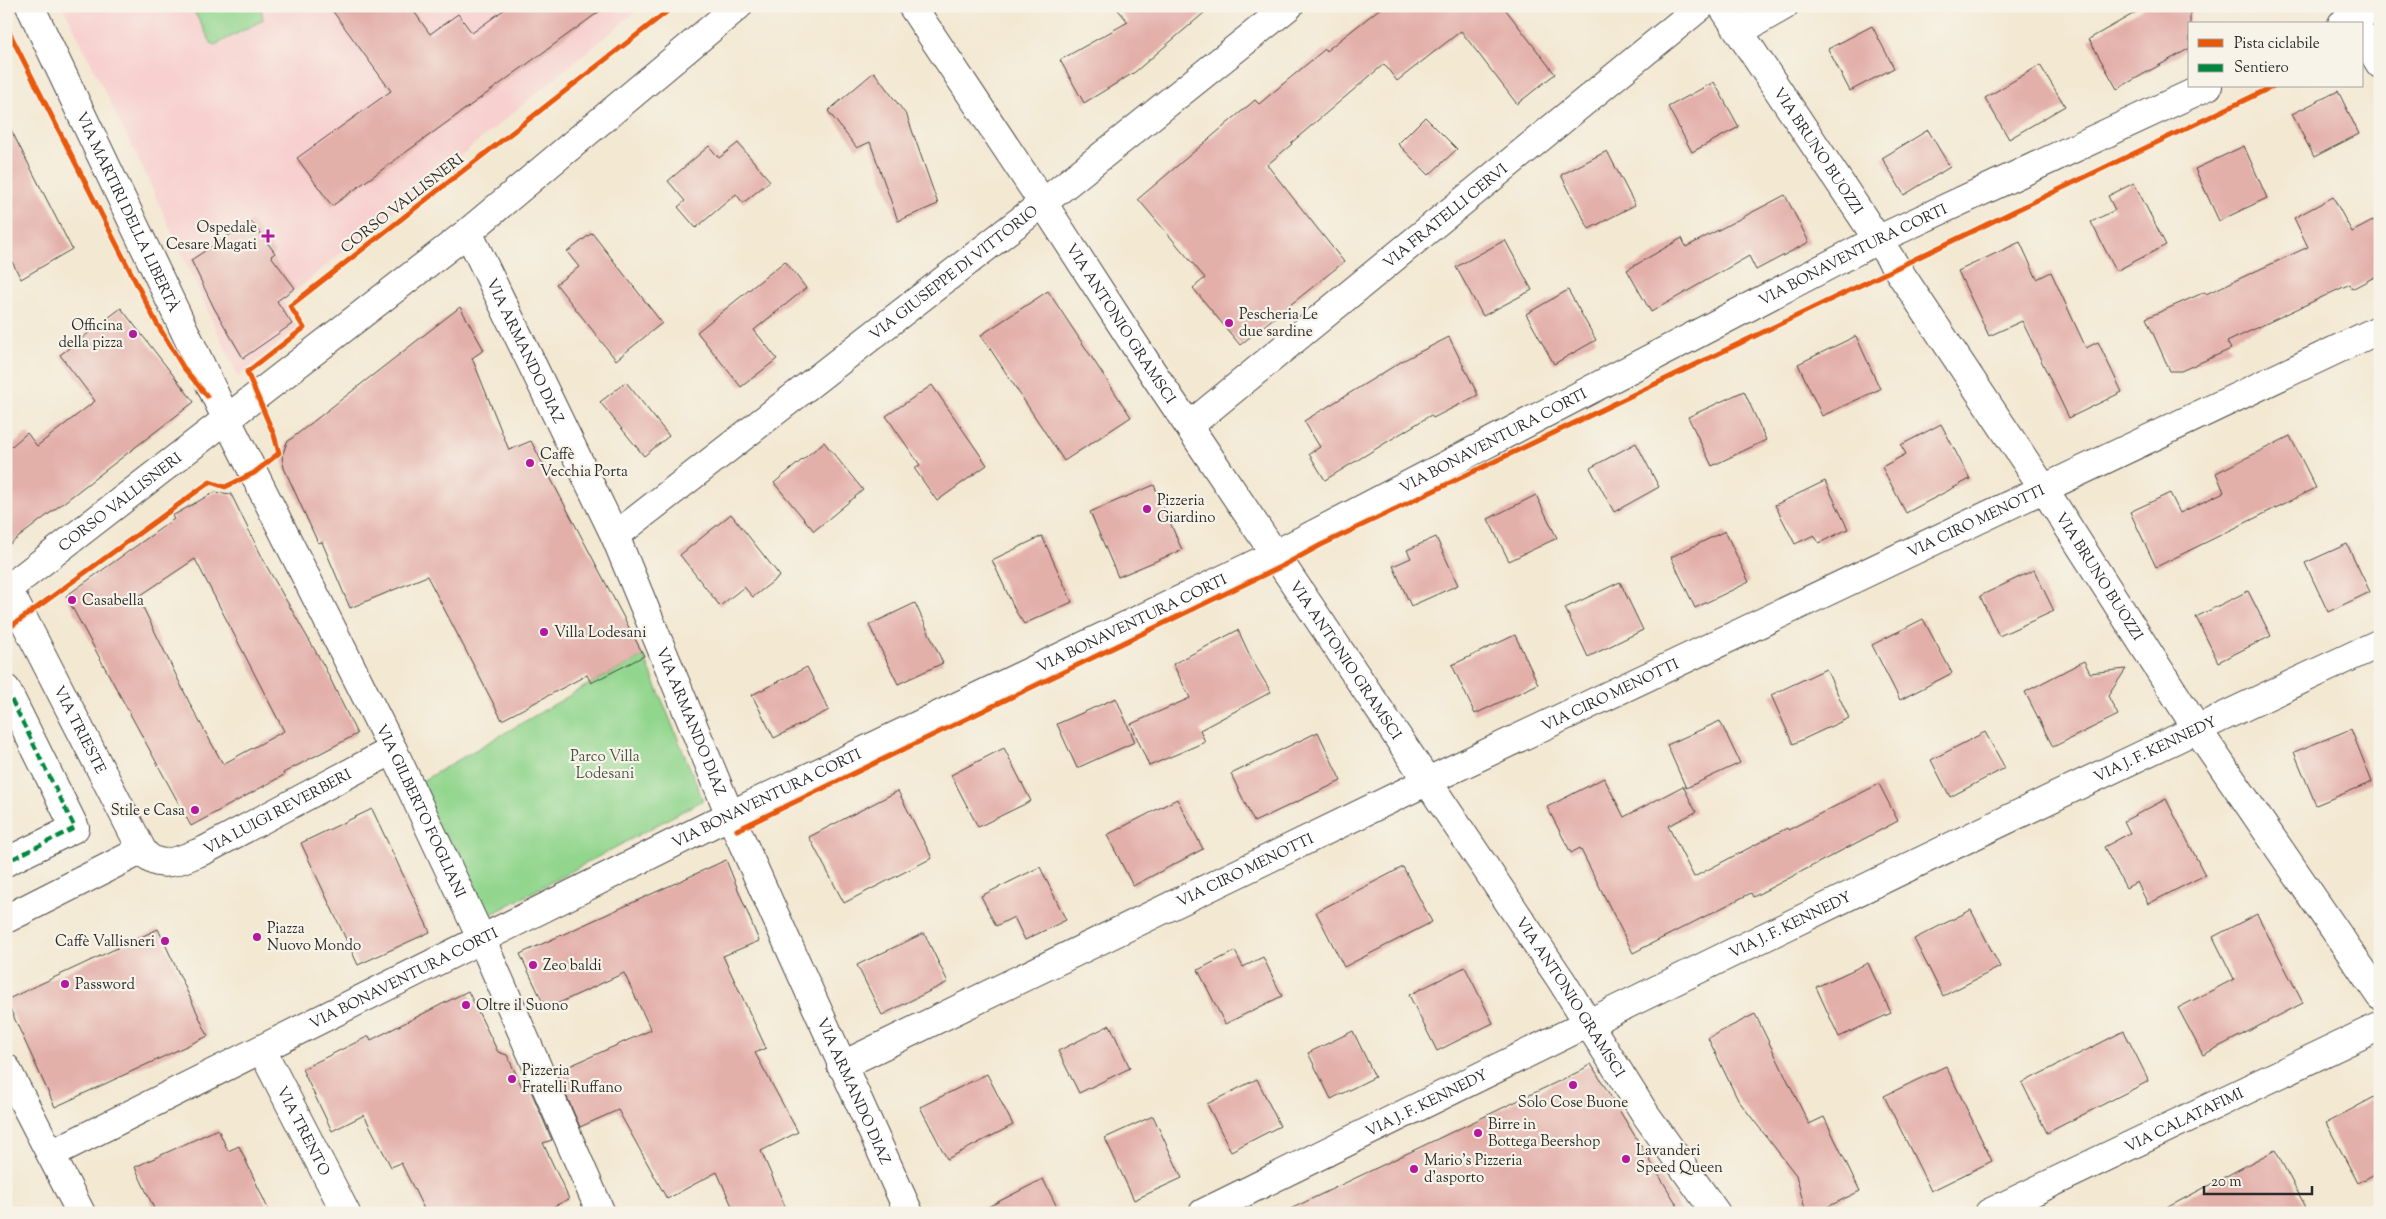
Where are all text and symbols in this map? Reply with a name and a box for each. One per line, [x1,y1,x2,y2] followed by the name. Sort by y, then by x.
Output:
[2188,22,2364,88] legend
[2234,34,2320,55] text: Pista ciclabile
[2234,58,2289,79] text: Sentiero
[1767,84,1867,219] street label: VIA BRUNO BUOZZI
[70,109,184,316] street label: VIA MARTIRI DELLA LIBERTÀ
[337,149,469,259] street label: CORSO VALLISNERI
[1379,160,1513,274] street label: VIA FRATELLI CERVI
[1756,200,1951,312] street label: VIA BONAVENTURA CORTI
[866,201,1043,346] street label: VIA GIUSEPPE DI VITTORIO
[166,218,257,256] place label: Ospedale Cesare Magati
[261,229,275,243] marker: Ospedale Cesare Magati
[1060,240,1180,409] street label: VIA ANTONIO GRAMSCI
[480,275,568,428] street label: VIA ARMANDO DIAZ
[1239,305,1318,343] place label: Pescheria Le due sardine
[58,316,123,354] place label: Officina della pizza
[1223,317,1235,329] marker: Pescheria Le due sardine
[127,328,139,340] marker: Officina della pizza
[1397,384,1591,499] street label: VIA BONAVENTURA CORTI
[540,445,628,483] place label: Caffè Vecchia Porta
[55,448,187,558] street label: CORSO VALLISNERI
[524,457,536,469] marker: Caffè Vecchia Porta
[1904,481,2049,564] street label: VIA CIRO MENOTTI
[1157,491,1216,529] place label: Pizzeria Giardino
[1141,503,1153,515] marker: Pizzeria Giardino
[2050,509,2147,645] street label: VIA BRUNO BUOZZI
[1034,570,1231,679] street label: VIA BONAVENTURA CORTI
[1284,577,1406,745] street label: VIA ANTONIO GRAMSCI
[82,591,144,612] place label: Casabella
[66,594,78,606] marker: Casabella
[554,623,646,644] place label: Villa Lodesani
[538,626,550,638] marker: Villa Lodesani
[650,644,730,800] street label: VIA ARMANDO DIAZ
[1539,654,1683,737] street label: VIA CIRO MENOTTI
[47,683,110,778] street label: VIA TRIESTE
[2091,712,2221,789] street label: VIA J. F. KENNEDY
[370,721,470,902] street label: VIA GILBERTO FOGLIANI
[669,745,865,854] street label: VIA BONAVENTURA CORTI
[570,747,640,785] park label: Parco Villa Lodesani
[200,765,356,861] street label: VIA LUIGI REVERBERI
[111,801,185,822] place label: Stile e Casa
[189,804,201,816] marker: Stile e Casa
[1174,829,1317,913] street label: VIA CIRO MENOTTI
[1726,887,1856,965] street label: VIA J. F. KENNEDY
[1510,913,1629,1082] street label: VIA ANTONIO GRAMSCI
[267,919,361,957] place label: Piazza Nuovo Mondo
[306,923,502,1035] street label: VIA BONAVENTURA CORTI
[251,931,263,943] marker: Piazza Nuovo Mondo
[55,932,155,953] place label: Caffè Vallisneri
[159,935,171,947] marker: Caffè Vallisneri
[543,956,602,977] place label: Zeo baldi
[527,959,539,971] marker: Zeo baldi
[75,975,136,996] place label: Password
[59,978,71,990] marker: Password
[476,996,568,1017] place label: Oltre il Suono
[460,999,472,1011] marker: Oltre il Suono
[811,1015,895,1169] street label: VIA ARMANDO DIAZ
[522,1061,622,1099] place label: Pizzeria Fratelli Ruffano
[1362,1065,1492,1143] street label: VIA J. F. KENNEDY
[506,1073,518,1085] marker: Pizzeria Fratelli Ruffano
[1567,1079,1579,1091] marker: Solo Cose Buone
[271,1083,334,1180] street label: VIA TRENTO
[2122,1084,2247,1159] street label: VIA CALATAFIMI
[1518,1093,1628,1114] place label: Solo Cose Buone
[1488,1115,1600,1153] place label: Birre in Bottega Beershop
[1472,1127,1484,1139] marker: Birre in Bottega Beershop
[1636,1141,1723,1179] place label: Lavanderi Speed Queen
[1424,1151,1522,1189] place label: Mario's Pizzeria d'asporto
[1620,1153,1632,1165] marker: Lavanderi Speed Queen
[1408,1163,1420,1175] marker: Mario's Pizzeria d'asporto
[2204,1164,2311,1196] scale bar
[2211,1172,2242,1193] text: 20 m

